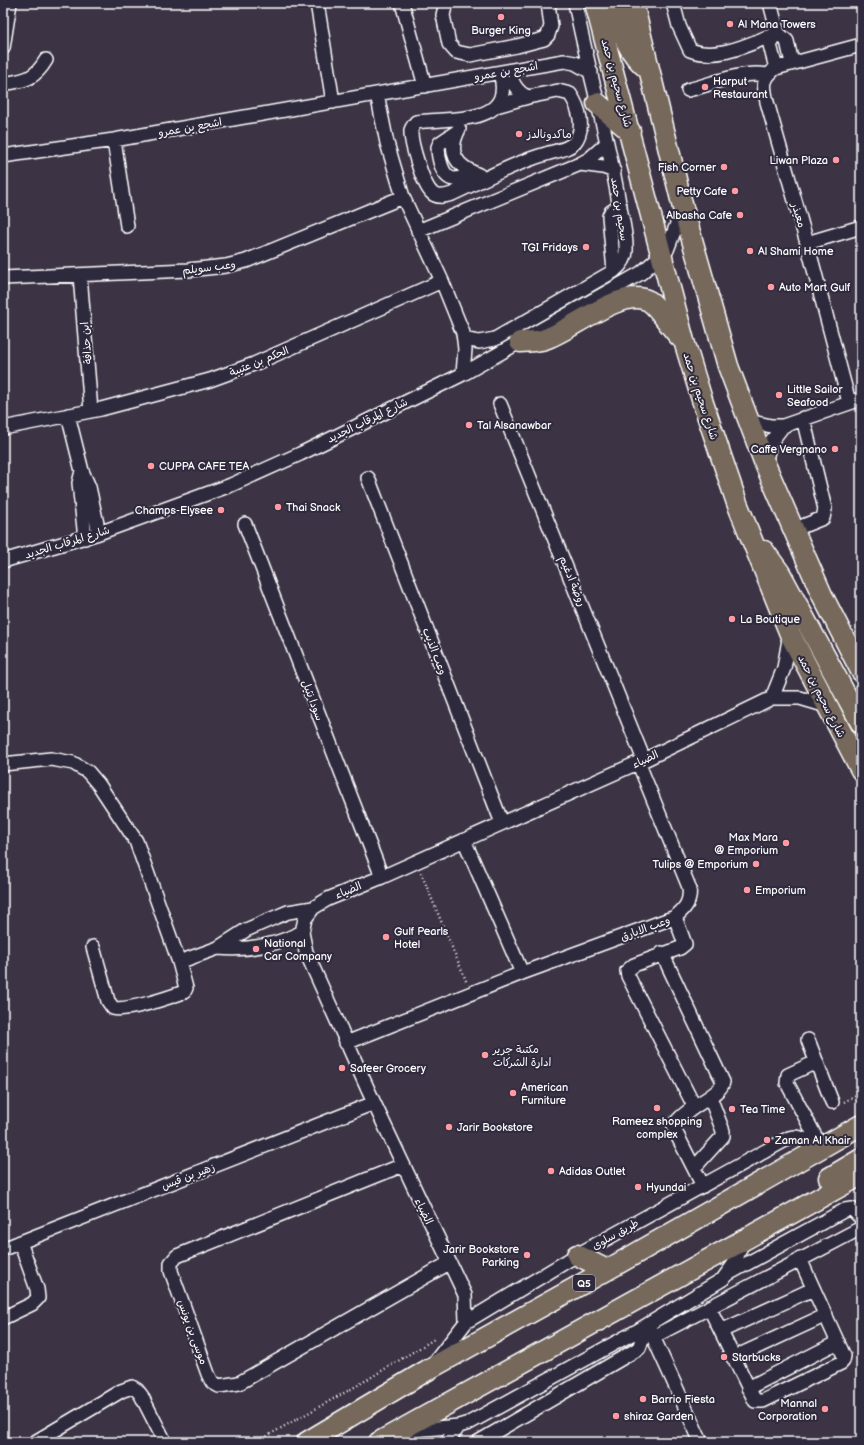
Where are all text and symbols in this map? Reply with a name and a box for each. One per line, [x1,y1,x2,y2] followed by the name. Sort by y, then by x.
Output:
[496,12,506,22] marker: Burger King
[738,18,816,31] place label: Al Mana Towers
[725,19,735,29] marker: Al Mana Towers
[471,24,531,37] place label: Burger King
[597,38,635,129] street label: شارع سحيم بن حمد
[472,59,539,86] street label: اشجع بن عمرو
[713,75,768,101] place label: Harput Restaurant
[700,82,710,92] marker: Harput Restaurant
[156,115,223,142] street label: اشجع بن عمرو
[526,128,572,142] place label: ماكدونالدز
[514,129,524,139] marker: ماكدونالدز
[770,154,828,167] place label: Liwan Plaza
[831,155,841,165] marker: Liwan Plaza
[658,161,717,174] place label: Fish Corner
[719,162,729,172] marker: Fish Corner
[606,176,631,242] street label: سحيم بن حمد
[676,185,727,198] place label: Petty Cafe
[730,186,740,196] marker: Petty Cafe
[788,200,808,229] street label: معيذر
[666,209,732,222] place label: Albasha Cafe
[735,210,745,220] marker: Albasha Cafe
[522,241,579,254] place label: TGI Fridays
[581,242,591,252] marker: TGI Fridays
[758,245,834,258] place label: Al Shami Home
[745,246,755,256] marker: Al Shami Home
[182,258,237,279] street label: وعب سويلم
[779,281,851,294] place label: Auto Mart Gulf
[766,282,776,292] marker: Auto Mart Gulf
[78,321,96,365] street label: ابن حذافة
[228,344,292,381] street label: الحكم بن عتيبة
[678,351,721,442] street label: شارع سحيم بن حمد
[787,383,843,409] place label: Little Sailor Seafood
[774,390,784,400] marker: Little Sailor Seafood
[325,395,411,447] street label: شارع المرقاب الجديد
[477,419,552,432] place label: Tal Alsanawbar
[464,420,474,430] marker: Tal Alsanawbar
[751,443,827,456] place label: Caffe Vergnano
[830,444,840,454] marker: Caffe Vergnano
[159,460,250,473] place label: CUPPA CAFE TEA
[146,461,156,471] marker: CUPPA CAFE TEA
[286,501,341,514] place label: Thai Snack
[273,502,283,512] marker: Thai Snack
[135,504,213,517] place label: Champs-Elysee
[216,505,226,515] marker: Champs-Elysee
[23,523,112,563] street label: شارع المرقاب الجديد
[555,554,589,609] street label: روضة ادغيم
[740,613,800,626] place label: La Boutique
[727,614,737,624] marker: La Boutique
[419,626,449,677] street label: وعب الذيب
[793,653,848,741] street label: شارع سحيم بن حمد
[298,678,326,723] street label: سودا نثيل
[630,748,660,771] street label: الضياء
[714,831,778,857] place label: Max Mara @ Emporium
[781,838,791,848] marker: Max Mara @ Emporium
[652,858,748,871] place label: Tulips @ Emporium
[751,859,761,869] marker: Tulips @ Emporium
[333,879,363,902] street label: الضياء
[755,884,806,897] place label: Emporium
[742,885,752,895] marker: Emporium
[619,913,672,944] street label: وعب الابارق
[394,925,449,951] place label: Gulf Pearls Hotel
[381,932,391,942] marker: Gulf Pearls Hotel
[264,937,332,963] place label: National Car Company
[251,944,261,954] marker: National Car Company
[492,1043,551,1069] place label: مكتبة جرير ادارة الشركات
[480,1050,490,1060] marker: مكتبة جرير ادارة الشركات
[350,1062,426,1075] place label: Safeer Grocery
[337,1063,347,1073] marker: Safeer Grocery
[521,1081,568,1107] place label: American Furniture
[508,1088,518,1098] marker: American Furniture
[652,1103,662,1113] marker: Rameez shopping complex
[740,1103,786,1116] place label: Tea Time
[727,1104,737,1114] marker: Tea Time
[612,1115,702,1141] place label: Rameez shopping complex
[457,1121,533,1134] place label: Jarir Bookstore
[444,1122,454,1132] marker: Jarir Bookstore
[774,1134,852,1147] place label: Zaman Al Khair
[762,1135,772,1145] marker: Zaman Al Khair
[160,1160,217,1194] street label: زهير بن قيس
[559,1165,626,1178] place label: Adidas Outlet
[546,1166,556,1176] marker: Adidas Outlet
[646,1181,686,1194] place label: Hyundai
[633,1182,643,1192] marker: Hyundai
[412,1196,435,1227] street label: الضياء
[590,1216,641,1253] street label: طريق سلوى
[443,1243,519,1269] place label: Jarir Bookstore Parking
[522,1250,532,1260] marker: Jarir Bookstore Parking
[573,1275,595,1291] road number: Q5
[174,1298,210,1367] street label: موسى بن يونس
[732,1351,781,1364] place label: Starbucks
[719,1352,729,1362] marker: Starbucks
[651,1393,715,1406] place label: Barrio Fiesta
[638,1394,648,1404] marker: Barrio Fiesta
[758,1397,817,1423] place label: Mannal Corporation
[820,1404,830,1414] marker: Mannal Corporation
[624,1410,694,1423] place label: shiraz Garden
[611,1411,621,1421] marker: shiraz Garden

